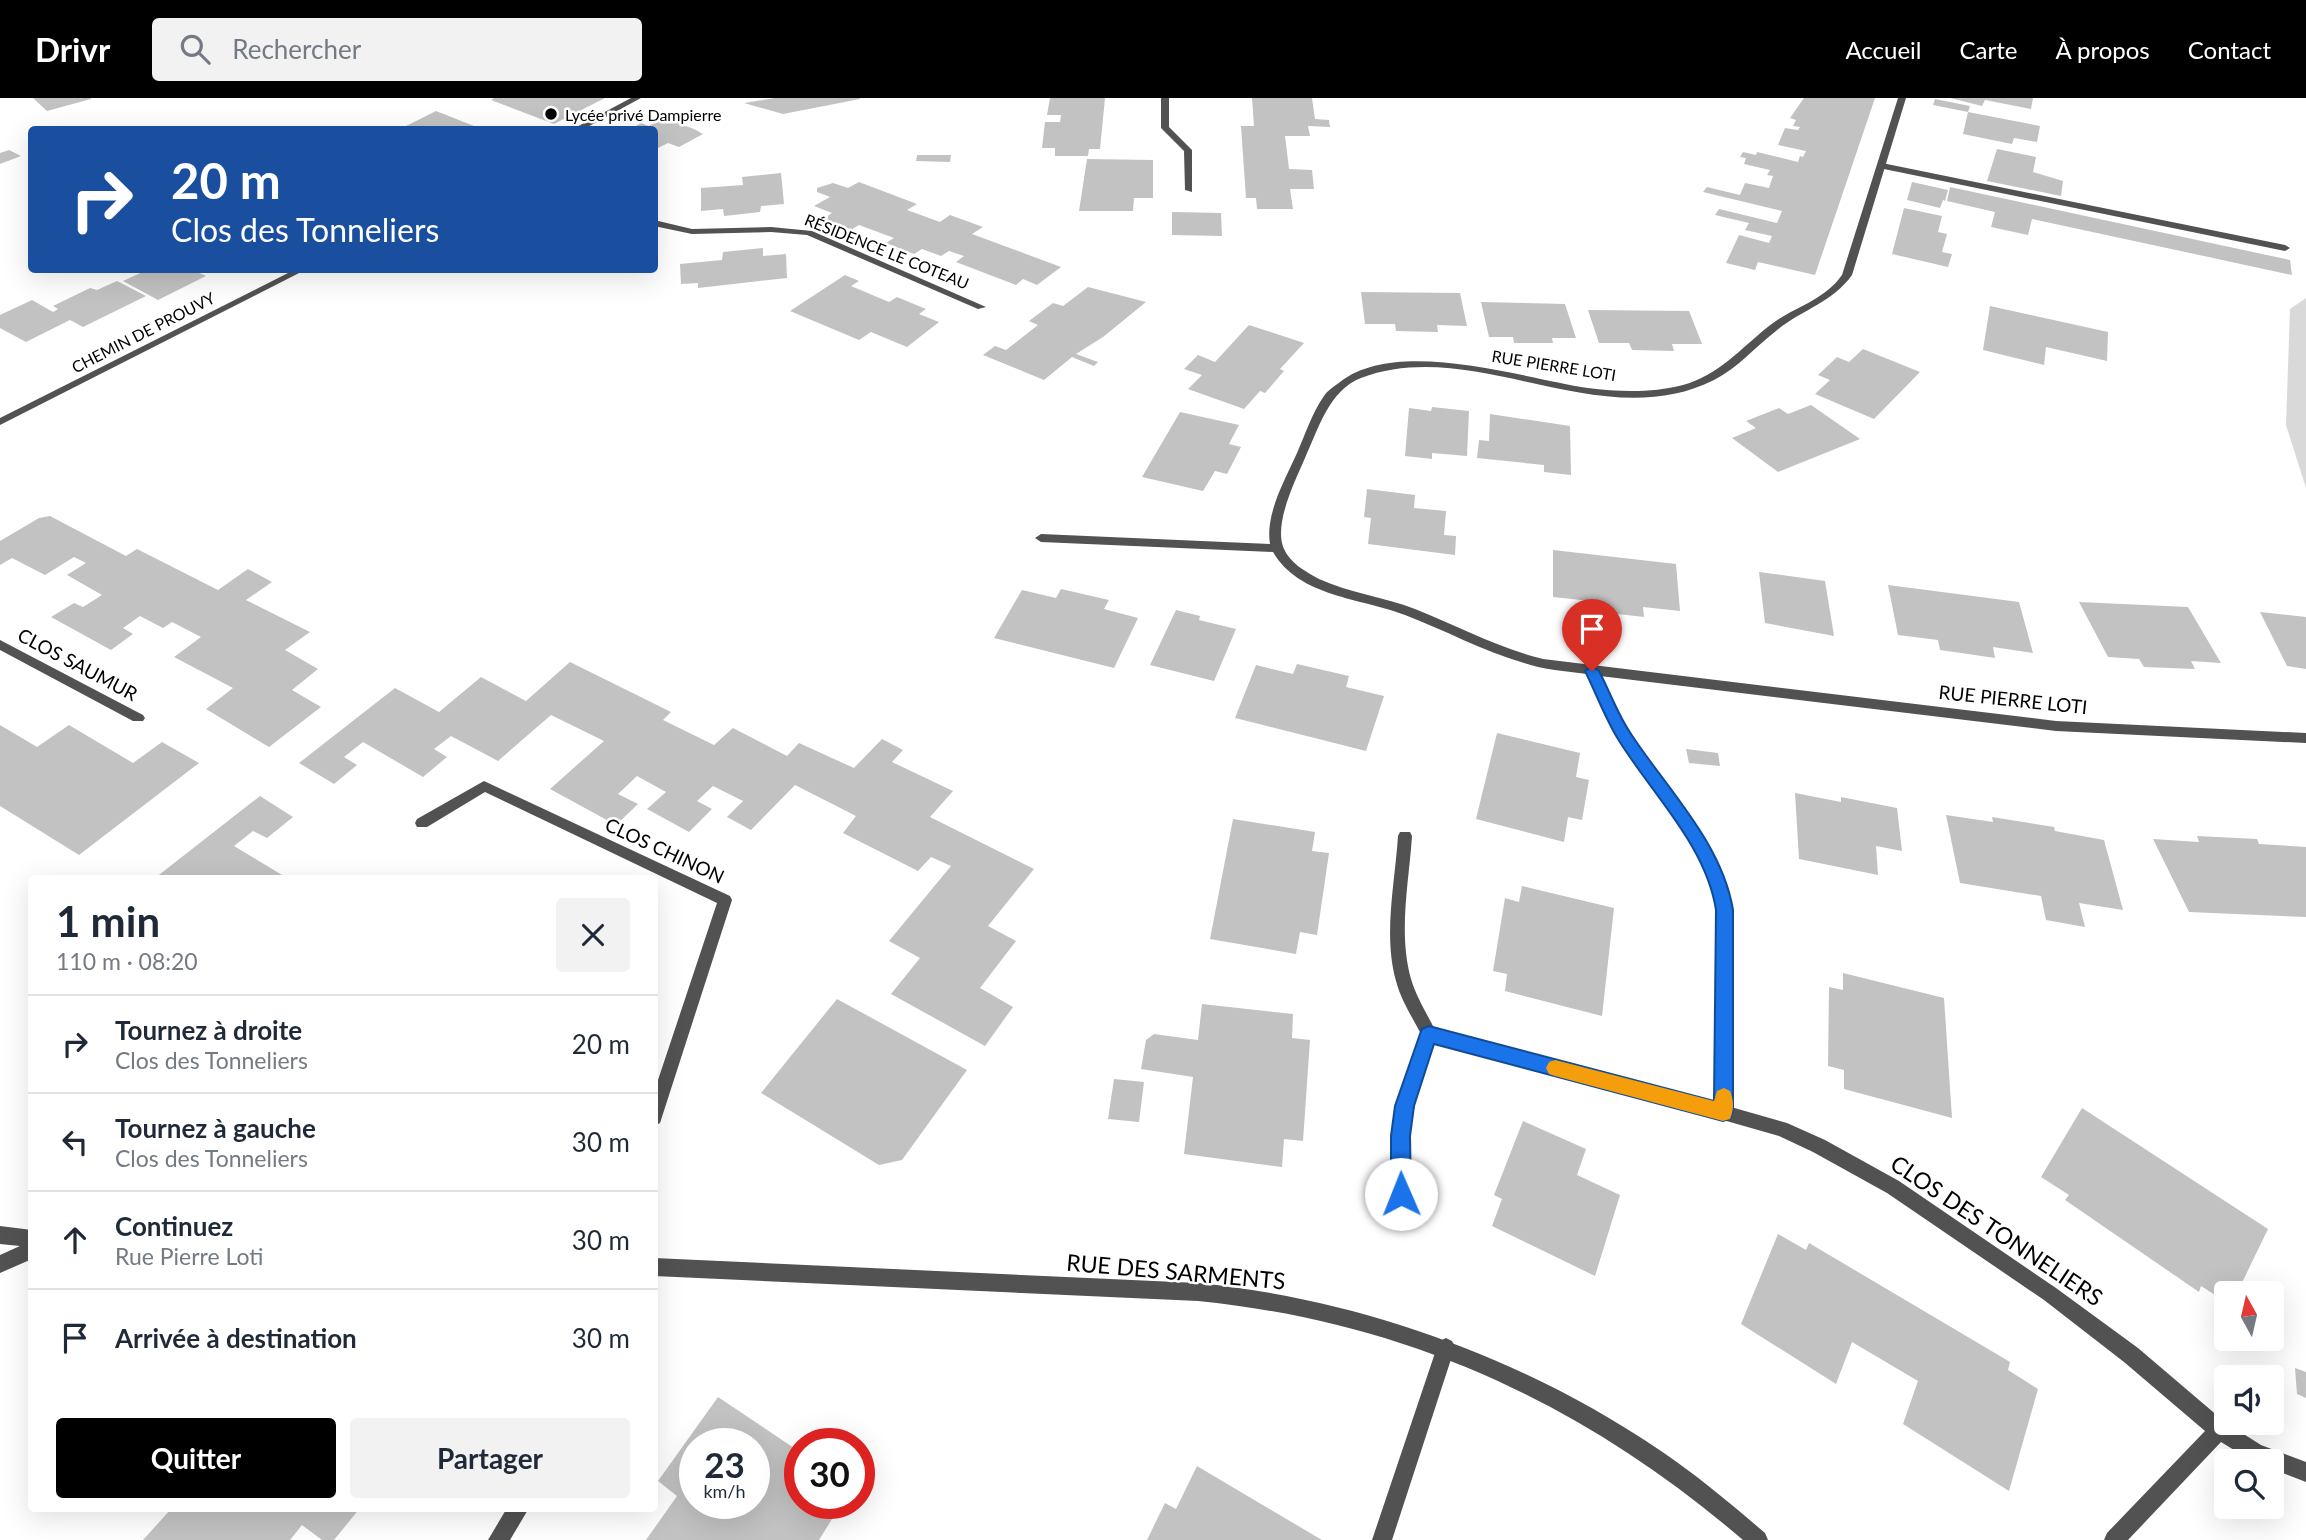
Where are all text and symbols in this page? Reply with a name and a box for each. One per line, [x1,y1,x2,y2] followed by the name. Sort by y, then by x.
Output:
[152,18,642,81] search box
[35,29,110,69] text: Drivr
[176,30,214,68] icon: search
[232,33,361,65] text: Rechercher
[1845,35,1921,64] text: Accueil
[1959,35,2017,64] text: Carte
[2055,35,2150,64] text: À propos
[2188,35,2271,64] text: Contact
[565,105,722,124] place label: Lycée privé Dampierre
[543,106,559,122] marker: Lycée privé Dampierre
[171,151,281,209] text: 20 m
[56,154,147,245] icon: right
[802,209,972,293] street label: RÉSIDENCE LE COTEAU
[171,210,439,249] text: Clos des Tonneliers
[68,288,218,376] street label: CHEMIN DE PROUVY
[1490,346,1618,384] street label: RUE PIERRE LOTI
[1562,599,1622,671] pin
[1573,610,1611,648] icon: arrive
[14,623,142,705] street label: CLOS SAUMUR
[1938,680,2088,718] street label: RUE PIERRE LOTI
[602,812,728,888] street label: CLOS CHINON
[56,896,160,946] text: 1 min
[556,898,630,972] button: close
[56,947,198,975] text: 110 m · 08:20
[115,1014,302,1046] text: Tournez à droite
[56,1025,94,1063] icon: right
[572,1028,630,1060] text: 20 m
[115,1046,308,1074] text: Clos des Tonneliers
[115,1112,316,1144] text: Tournez à gauche
[56,1123,94,1161] icon: left
[572,1126,630,1158] text: 30 m
[115,1144,308,1172] text: Clos des Tonneliers
[1886,1149,2108,1311] street label: CLOS DES TONNELIERS
[1364,1157,1438,1231] position arrow
[115,1210,233,1242] text: Continuez
[56,1221,94,1259] icon: ahead
[572,1224,630,1256] text: 30 m
[115,1242,263,1270] text: Rue Pierre Loti
[1065,1247,1287,1295] street label: RUE DES SARMENTS
[2214,1281,2284,1351] north arrow
[2214,1281,2284,1519] map controls
[56,1319,94,1357] icon: arrive
[115,1322,357,1354] text: Arrivée à destination
[572,1322,630,1354] text: 30 m
[2214,1365,2284,1435] button: sound
[56,1418,336,1498] button: Quitter
[350,1418,630,1498] button: Partager
[784,1428,875,1519] speed limit sign: 30
[704,1443,745,1485] text: 23
[2214,1449,2284,1519] button: search
[703,1480,746,1502] text: km/h

